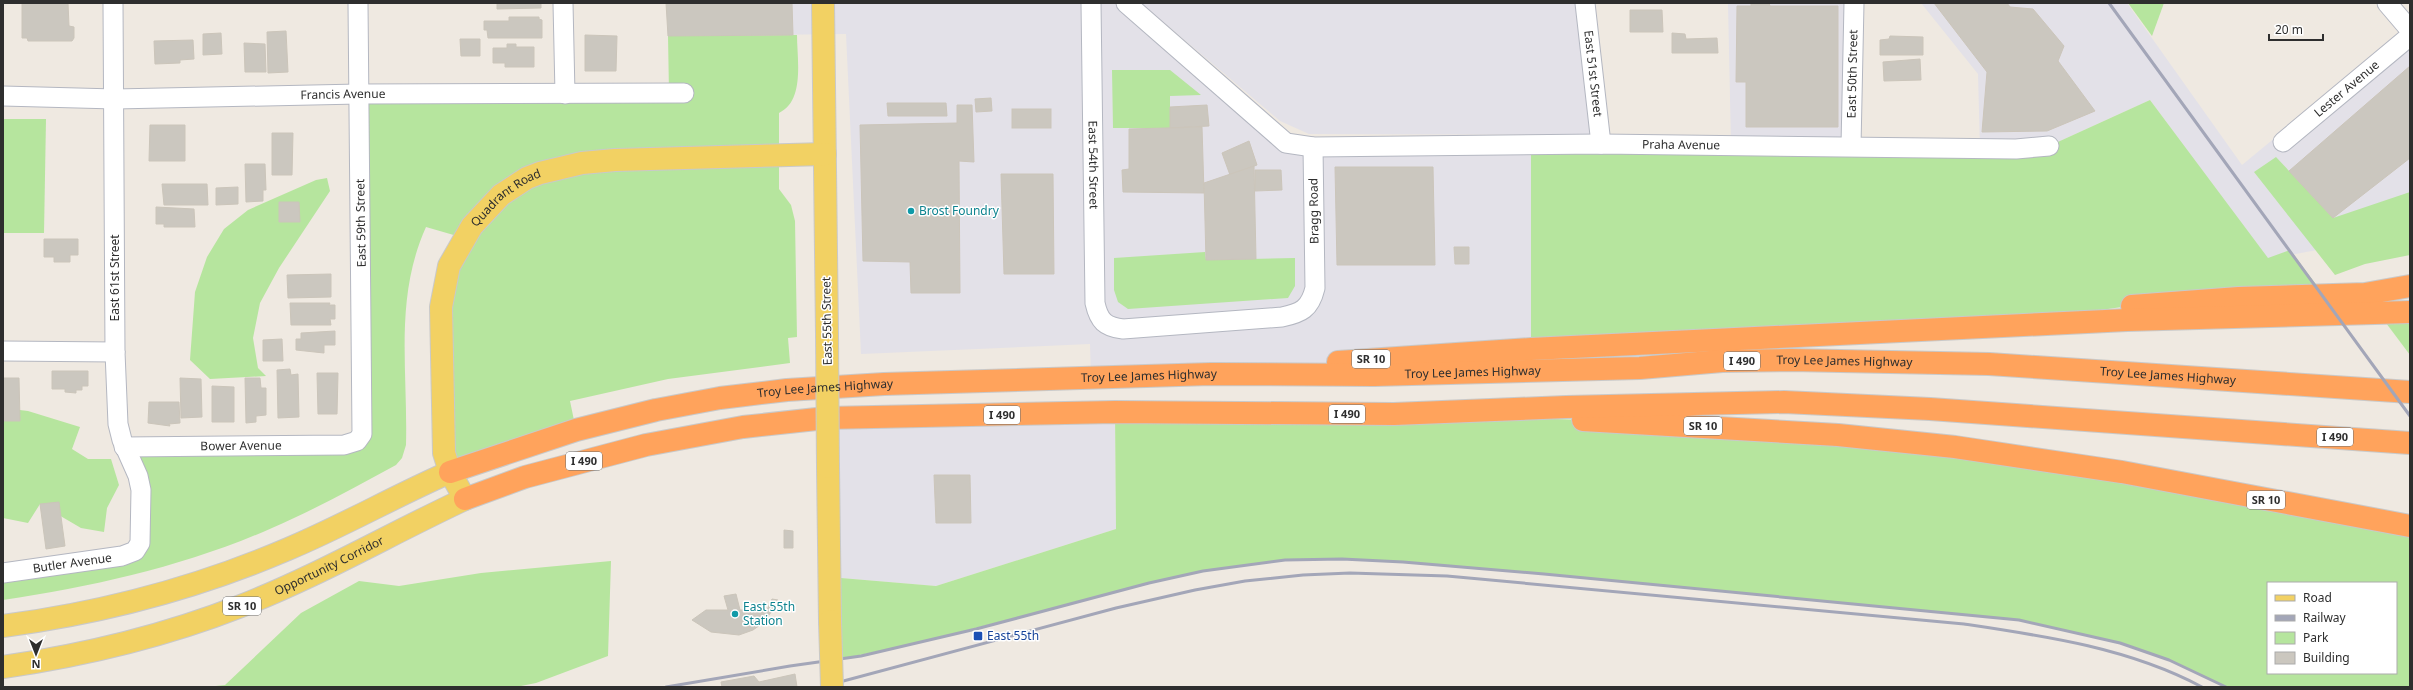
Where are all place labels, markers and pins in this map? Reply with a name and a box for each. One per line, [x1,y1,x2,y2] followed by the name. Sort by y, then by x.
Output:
[919,202,1000,219] place label: Brost Foundry
[906,206,916,216] marker: Brost Foundry
[743,598,795,629] place label: East 55th Station
[730,609,740,619] marker: East 55th Station
[987,627,1039,644] place label: East 55th
[972,630,984,642] marker: East 55th

